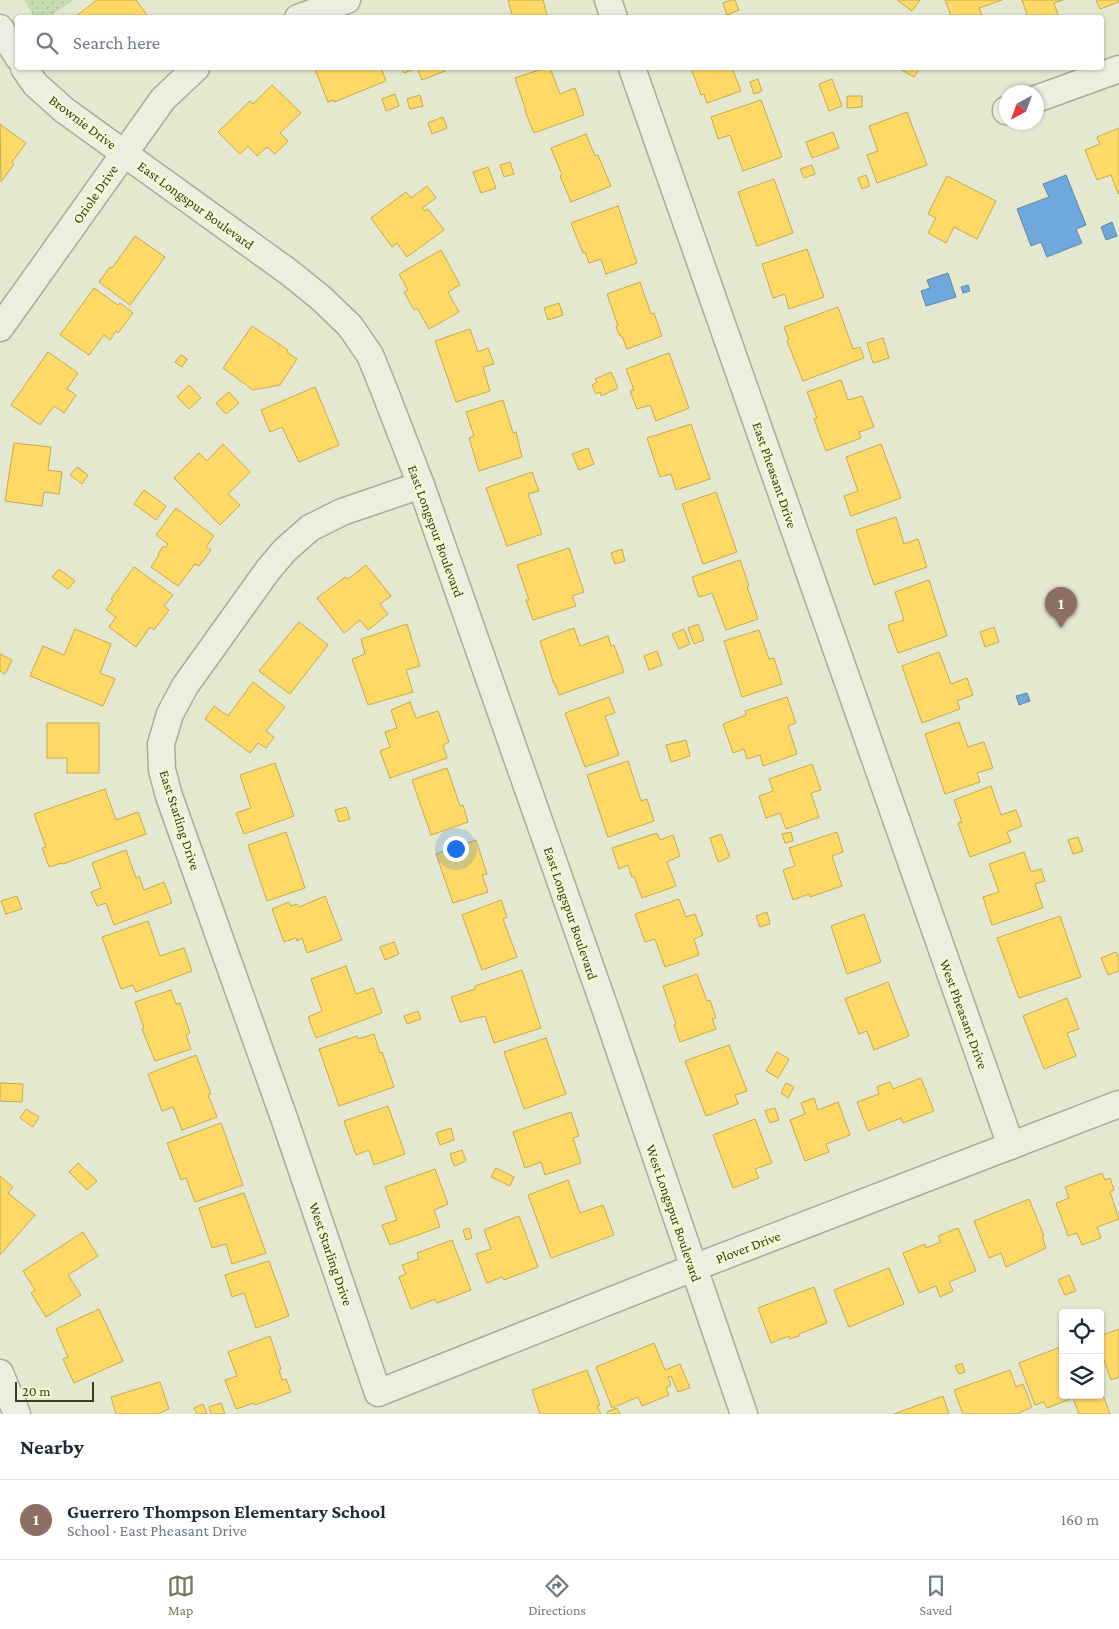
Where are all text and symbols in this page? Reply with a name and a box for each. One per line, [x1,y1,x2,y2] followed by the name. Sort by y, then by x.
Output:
[15,15,1104,70] search box
[33,29,61,57] icon: search
[73,32,160,53] text: Search here
[999,85,1044,130] north arrow
[46,92,120,152] street label: Brownie Drive
[135,158,258,253] street label: East Longspur Boulevard
[69,162,121,226] street label: Oriole Drive
[749,420,801,530] street label: East Pheasant Drive
[405,463,468,600] street label: East Longspur Boulevard
[1045,587,1077,628] pin: 1
[156,768,204,872] street label: East Starling Drive
[443,836,469,862] your location
[541,844,601,982] street label: East Longspur Boulevard
[937,957,991,1071] street label: West Pheasant Drive
[643,1142,705,1284] street label: West Longspur Boulevard
[306,1200,356,1308] street label: West Starling Drive
[713,1227,783,1267] street label: Plover Drive
[1059,1309,1104,1399] map controls
[1059,1309,1104,1354] button: locate
[1059,1354,1104,1399] button: layers
[15,1379,94,1402] scale bar
[22,1383,50,1399] text: 20 m
[20,1435,84,1459] text: Nearby
[67,1501,386,1522] text: Guerrero Thompson Elementary School
[33,1511,39,1528] text: 1
[1061,1511,1099,1528] text: 160 m
[67,1522,247,1539] text: School · East Pheasant Drive
[167,1572,195,1618] tab: Map
[528,1572,586,1618] tab: Directions
[919,1572,952,1618] tab: Saved

